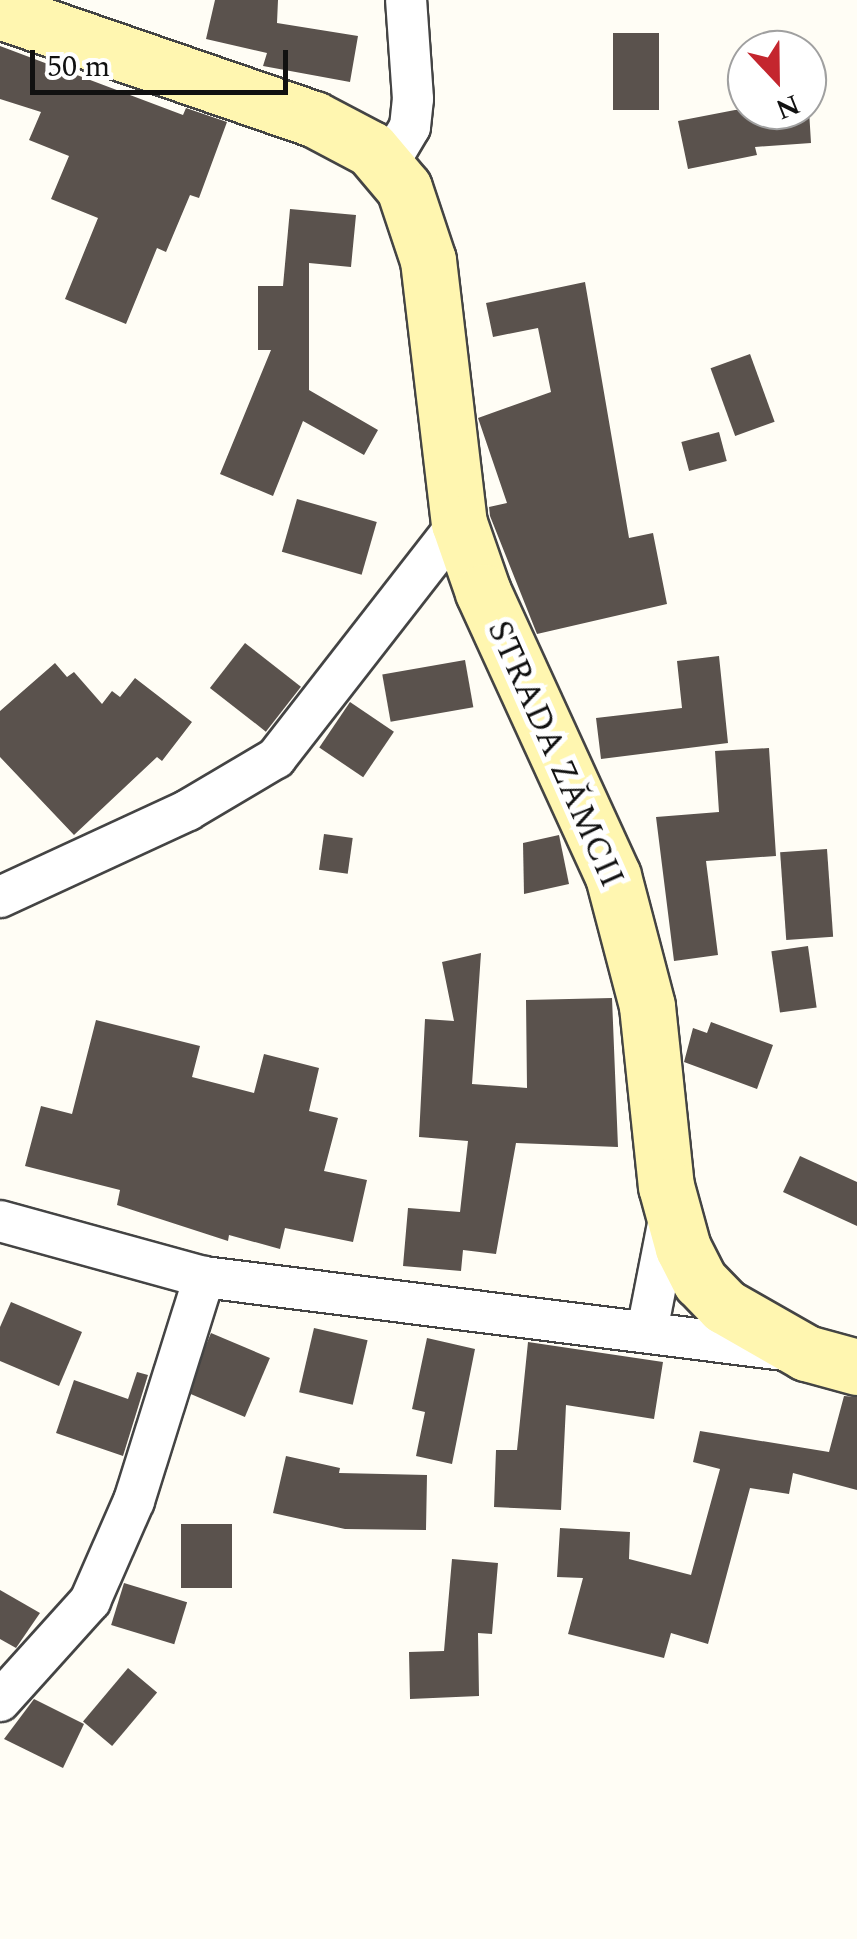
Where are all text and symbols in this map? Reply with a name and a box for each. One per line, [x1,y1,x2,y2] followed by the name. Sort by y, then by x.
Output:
[35,30,292,92] scale bar
[727,30,827,130] north arrow
[47,44,110,90] text: 50 m
[769,82,806,131] text: N
[477,614,633,894] street label: STRADA ZĂMCII

